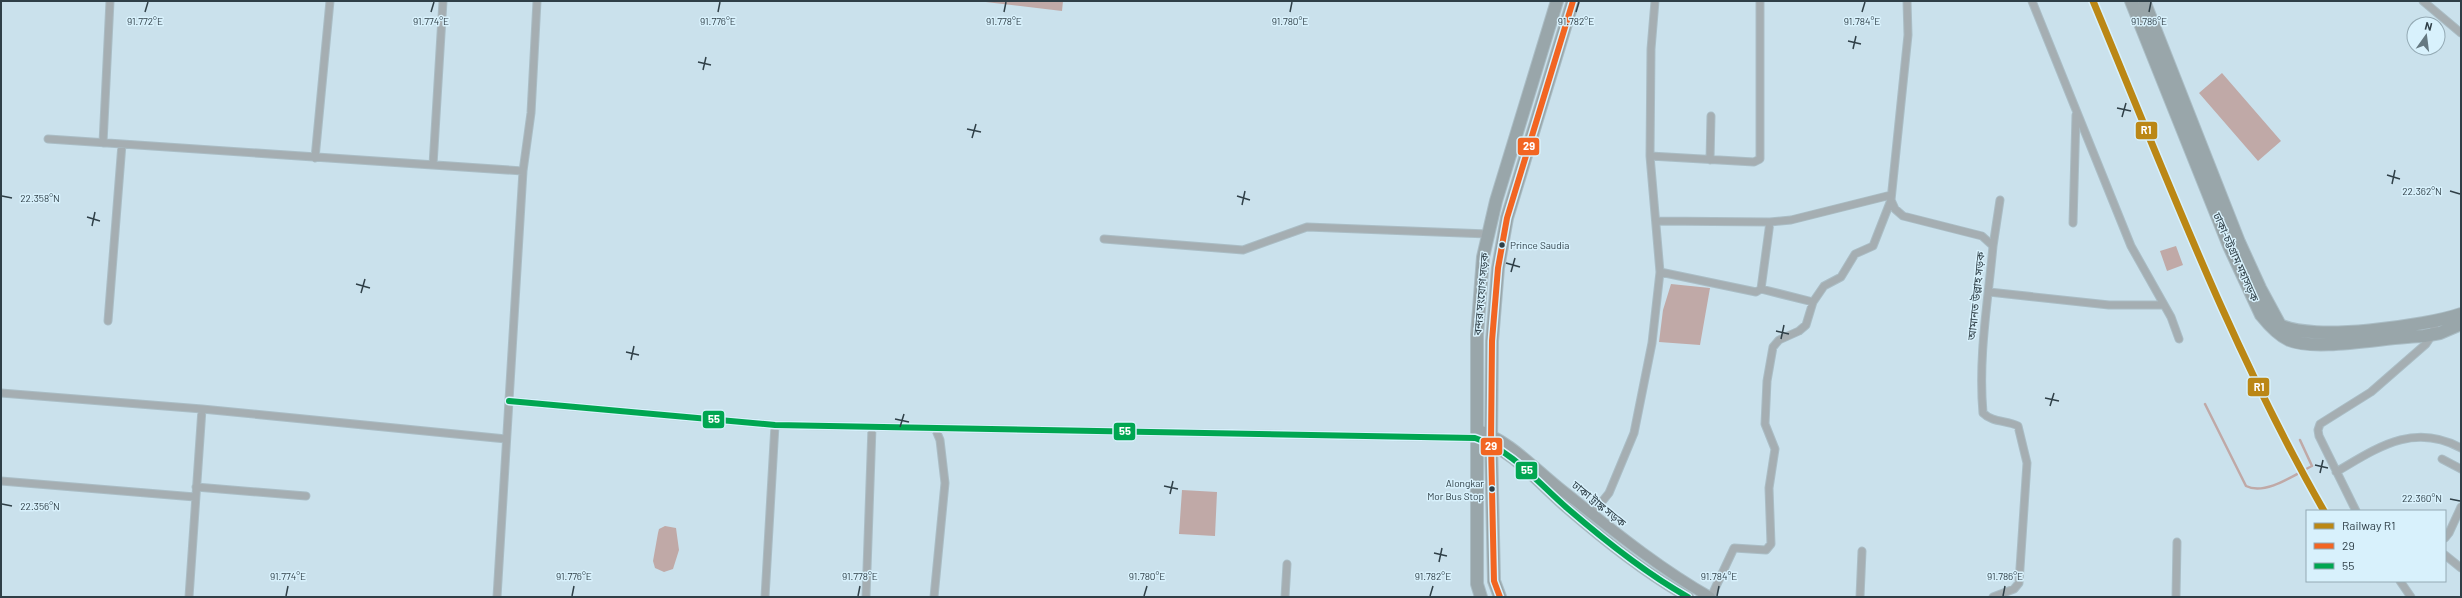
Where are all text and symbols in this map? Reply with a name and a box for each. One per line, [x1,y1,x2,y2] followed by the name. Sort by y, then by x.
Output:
[127,15,163,27] text: 91.772°E
[413,15,449,27] text: 91.774°E
[700,15,736,27] text: 91.776°E
[986,15,1022,27] text: 91.778°E
[1272,15,1308,27] text: 91.780°E
[1558,15,1594,27] text: 91.782°E
[1844,15,1880,27] text: 91.784°E
[2131,15,2167,27] text: 91.786°E
[2406,16,2446,56] north arrow
[2423,19,2434,33] text: N
[2135,121,2158,140] line badge: R1
[2141,123,2151,136] text: R1
[1517,137,1540,156] line badge: 29
[1523,139,1535,152] text: 29
[2402,185,2442,197] text: 22.362°N
[20,192,60,204] text: 22.358°N
[2211,209,2262,303] street label: ঢাকা-চট্টগ্রাম মহাসড়ক
[1510,239,1569,251] place label: Prince Saudia
[1497,240,1507,250] marker: Prince Saudia
[1964,251,1987,342] street label: আমানত উল্লাহ সড়ক
[1470,252,1491,337] street label: বন্দর সংযোগ সড়ক
[2247,377,2270,397] line badge: R1
[2254,380,2264,393] text: R1
[702,410,725,429] line badge: 55
[708,412,720,425] text: 55
[1113,422,1136,441] line badge: 55
[1119,424,1131,437] text: 55
[1480,437,1503,456] line badge: 29
[1485,439,1497,452] text: 29
[1515,461,1538,480] line badge: 55
[1521,463,1533,476] text: 55
[1427,477,1484,502] place label: Alongkar Mor Bus Stop
[1569,477,1629,530] street label: ঢাকা ট্রাঙ্ক সড়ক
[1487,484,1497,494] marker: Alongkar Mor Bus Stop
[2402,492,2442,504] text: 22.360°N
[20,500,60,512] text: 22.356°N
[2306,510,2446,582] legend
[2342,518,2395,532] text: Railway R1
[2342,538,2355,552] text: 29
[2342,558,2354,572] text: 55
[270,570,306,582] text: 91.774°E
[556,570,592,582] text: 91.776°E
[842,570,878,582] text: 91.778°E
[1129,570,1165,582] text: 91.780°E
[1415,570,1451,582] text: 91.782°E
[1701,570,1737,582] text: 91.784°E
[1987,570,2023,582] text: 91.786°E

